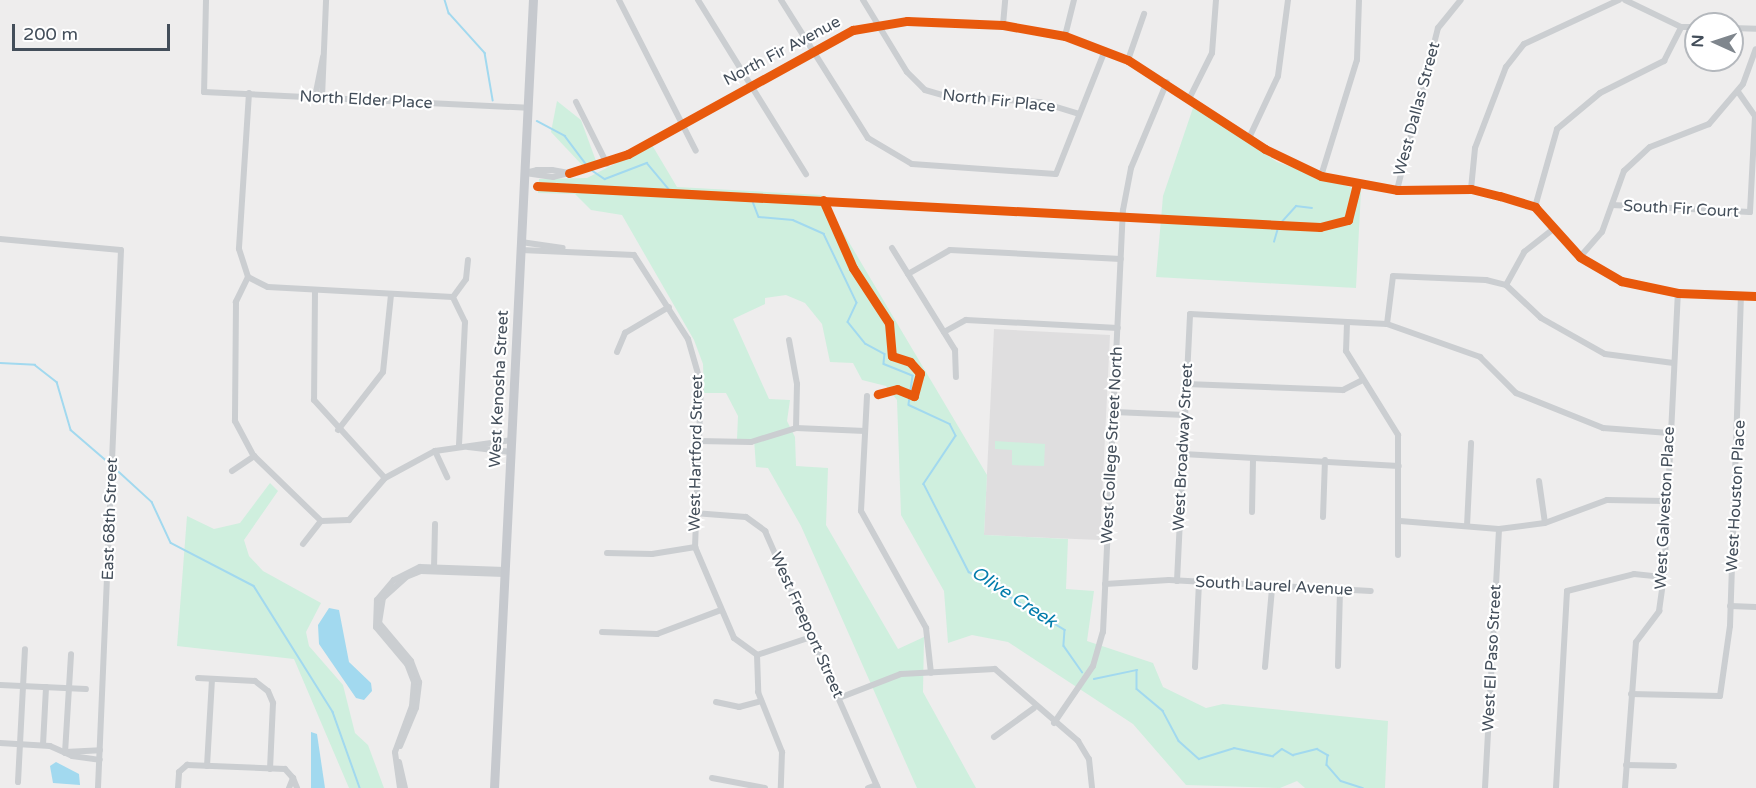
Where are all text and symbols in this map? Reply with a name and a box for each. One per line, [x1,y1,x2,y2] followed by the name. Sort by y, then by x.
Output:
[15,12,172,50] scale bar
[720,12,844,90] street label: North Fir Avenue
[1684,12,1744,72] north arrow
[23,23,78,45] text: 200 m
[1688,34,1708,48] text: N
[1390,40,1444,178] street label: West Dallas Street
[942,86,1056,116] street label: North Fir Place
[299,87,433,113] street label: North Elder Place
[1623,196,1739,222] street label: South Fir Court
[485,310,513,468] street label: West Kenosha Street
[1097,346,1127,544] street label: West College Street North
[1169,363,1197,531] street label: West Broadway Street
[685,374,707,532] street label: West Hartford Street
[1722,420,1750,572] street label: West Houston Place
[1651,426,1679,590] street label: West Galveston Place
[98,457,122,581] street label: East 68th Street
[766,549,848,701] street label: West Freeport Street
[967,562,1061,632] water label: Olive Creek
[1195,572,1353,600] street label: South Laurel Avenue
[1479,584,1505,732] street label: West El Paso Street

